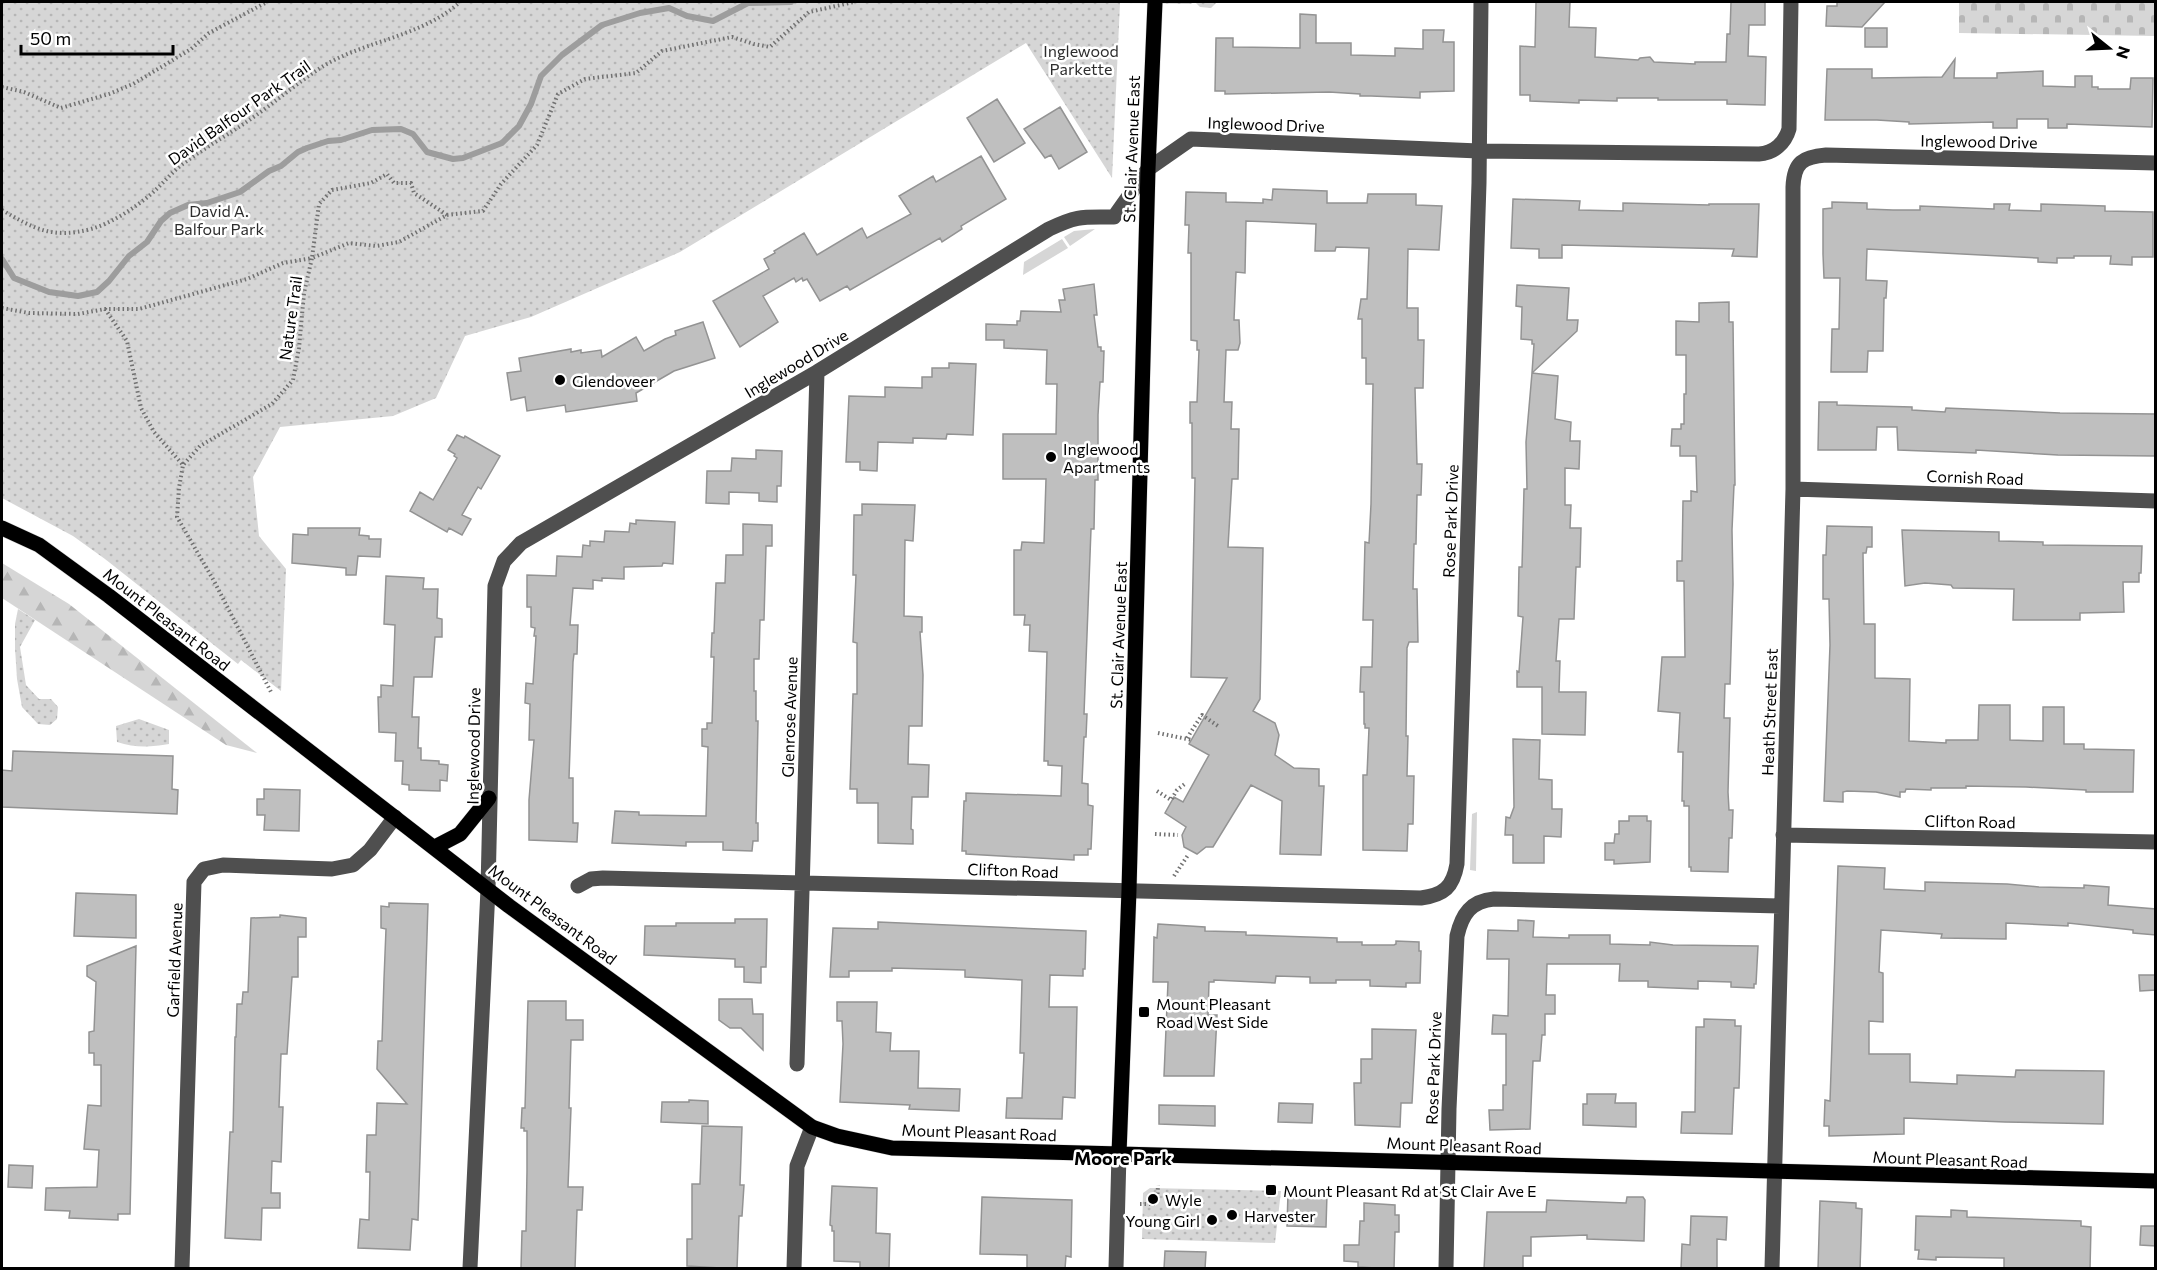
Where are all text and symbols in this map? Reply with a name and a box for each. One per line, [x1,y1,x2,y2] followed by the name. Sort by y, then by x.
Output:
[21,18,172,56] scale bar
[2079,18,2139,78] north arrow
[30,27,71,49] text: 50 m
[1043,41,1119,78] park label: Inglewood Parkette
[2113,44,2135,61] text: N
[164,56,314,168] street label: David Balfour Park Trail
[1119,74,1143,223] street label: St. Clair Avenue East
[1207,112,1325,136] street label: Inglewood Drive
[1920,130,2038,152] street label: Inglewood Drive
[174,201,264,238] park label: David A. Balfour Park
[275,274,305,362] street label: Nature Trail
[741,325,851,401] street label: Inglewood Drive
[572,371,656,390] place label: Glendoveer
[553,373,567,387] marker: Glendoveer
[1063,439,1150,476] place label: Inglewood Apartments
[1044,450,1058,464] marker: Inglewood Apartments
[1439,464,1461,578] street label: Rose Park Drive
[1926,466,2024,488] street label: Cornish Road
[1106,560,1130,709] street label: St. Clair Avenue East
[100,564,234,674] street label: Mount Pleasant Road
[1757,648,1781,776] street label: Heath Street East
[777,656,801,778] street label: Glenrose Avenue
[462,687,484,805] street label: Inglewood Drive
[1924,811,2016,831] street label: Clifton Road
[967,859,1059,881] street label: Clifton Road
[485,860,621,968] street label: Mount Pleasant Road
[162,902,186,1018] street label: Garfield Avenue
[1156,994,1271,1031] place label: Mount Pleasant Road West Side
[1137,1005,1151,1019] marker: Mount Pleasant Road West Side
[1422,1011,1444,1125] street label: Rose Park Drive
[901,1120,1057,1144] street label: Mount Pleasant Road
[1386,1133,1542,1157] street label: Mount Pleasant Road
[1074,1147,1173,1169] district label: Moore Park
[1872,1147,2028,1171] street label: Mount Pleasant Road
[1283,1181,1537,1200] place label: Mount Pleasant Rd at St Clair Ave E
[1264,1183,1278,1197] marker: Mount Pleasant Rd at St Clair Ave E
[1165,1190,1202,1209] place label: Wyle
[1146,1192,1160,1206] marker: Wyle
[1244,1206,1316,1225] place label: Harvester
[1225,1208,1239,1222] marker: Harvester
[1125,1211,1200,1230] place label: Young Girl
[1205,1213,1219,1227] marker: Young Girl

